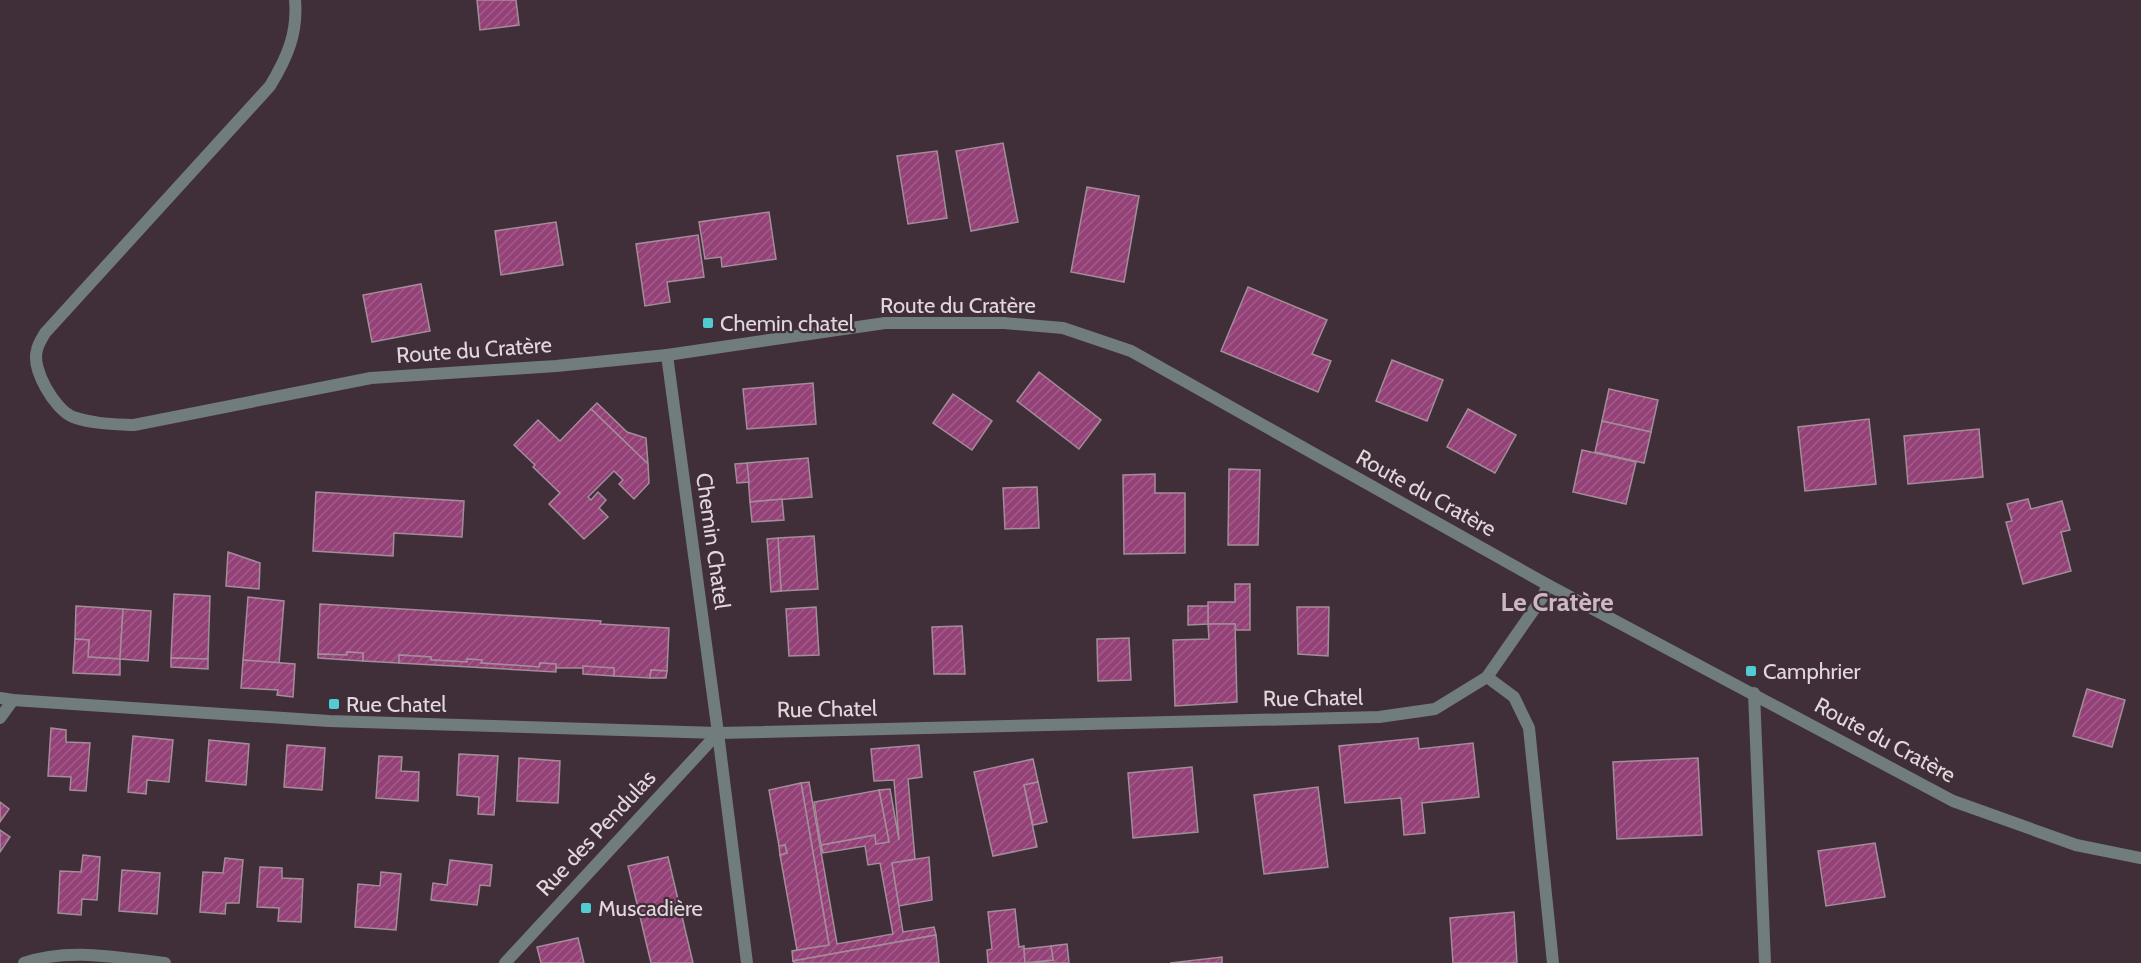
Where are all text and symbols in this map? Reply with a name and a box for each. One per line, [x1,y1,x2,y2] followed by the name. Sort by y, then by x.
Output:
[880,292,1036,319] street label: Route du Cratère
[720,310,855,337] place label: Chemin chatel
[701,316,715,330] marker: Chemin chatel
[395,331,553,369] street label: Route du Cratère
[1351,443,1501,543] street label: Route du Cratère
[690,471,736,612] street label: Chemin Chatel
[1500,586,1614,618] district label: Le Cratère
[1763,658,1860,685] place label: Camphrier
[1744,664,1758,678] marker: Camphrier
[1263,684,1364,712] street label: Rue Chatel
[346,691,447,718] place label: Rue Chatel
[1810,692,1960,788] street label: Route du Cratère
[777,695,878,723] street label: Rue Chatel
[327,697,341,711] marker: Rue Chatel
[531,764,661,902] street label: Rue des Pendulas
[598,895,703,922] place label: Muscadière
[579,901,593,915] marker: Muscadière

